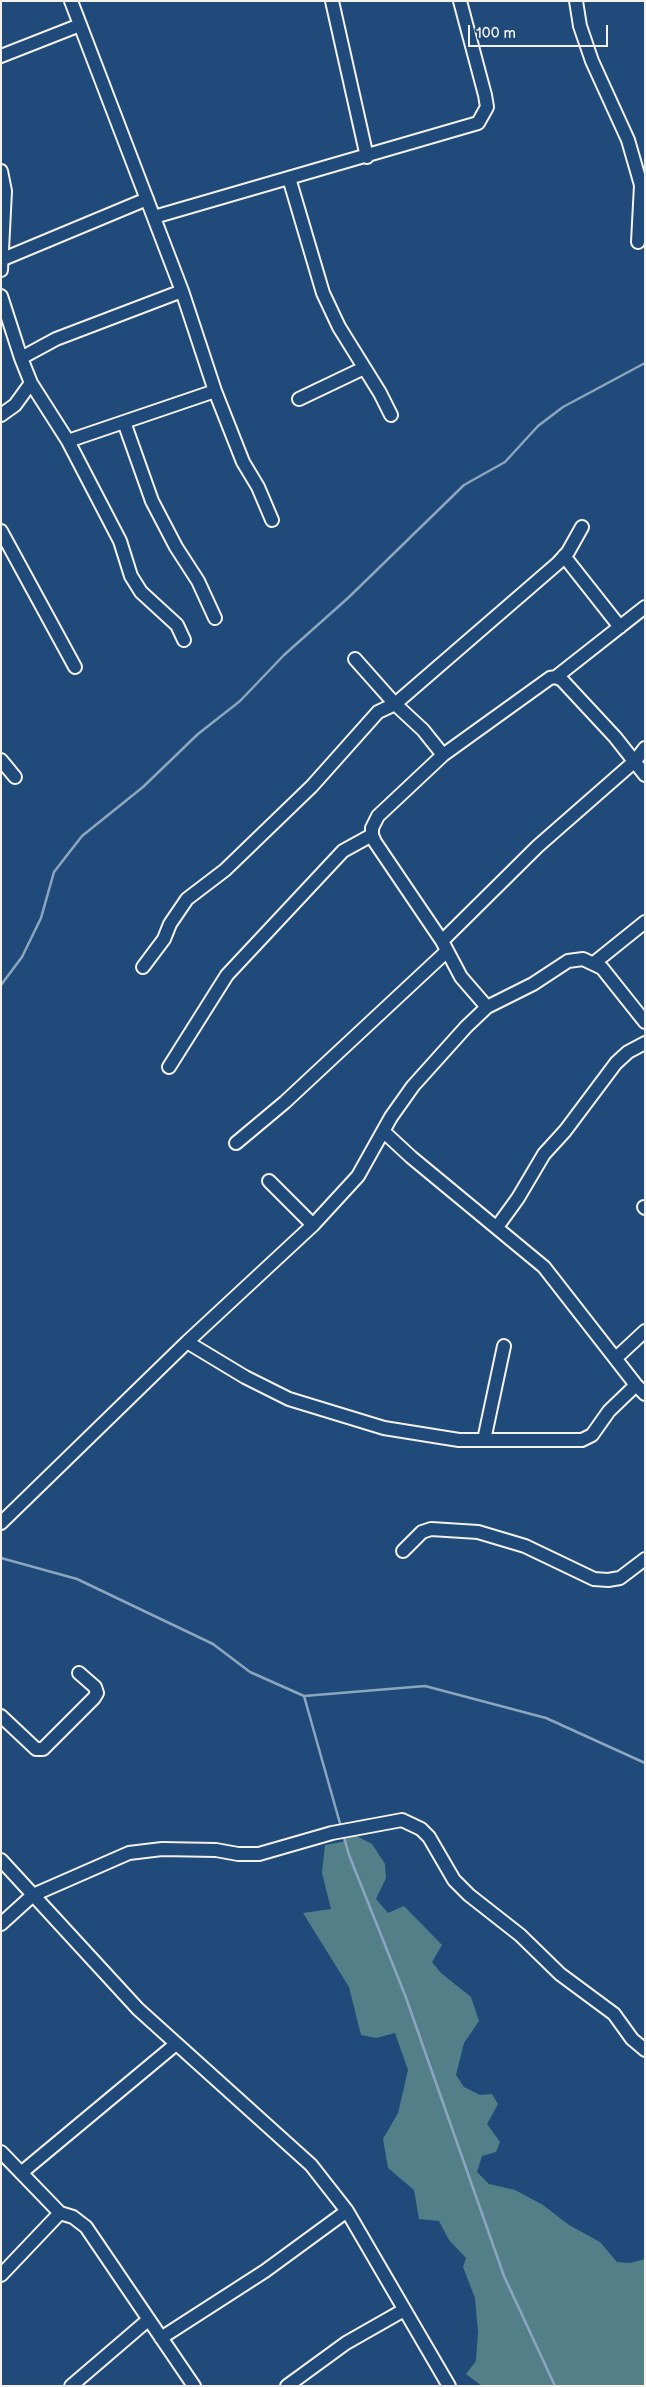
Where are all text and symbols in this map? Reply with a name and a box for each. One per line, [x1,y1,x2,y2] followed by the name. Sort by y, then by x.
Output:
[471,15,611,47] scale bar
[476,24,516,43] text: 100 m

